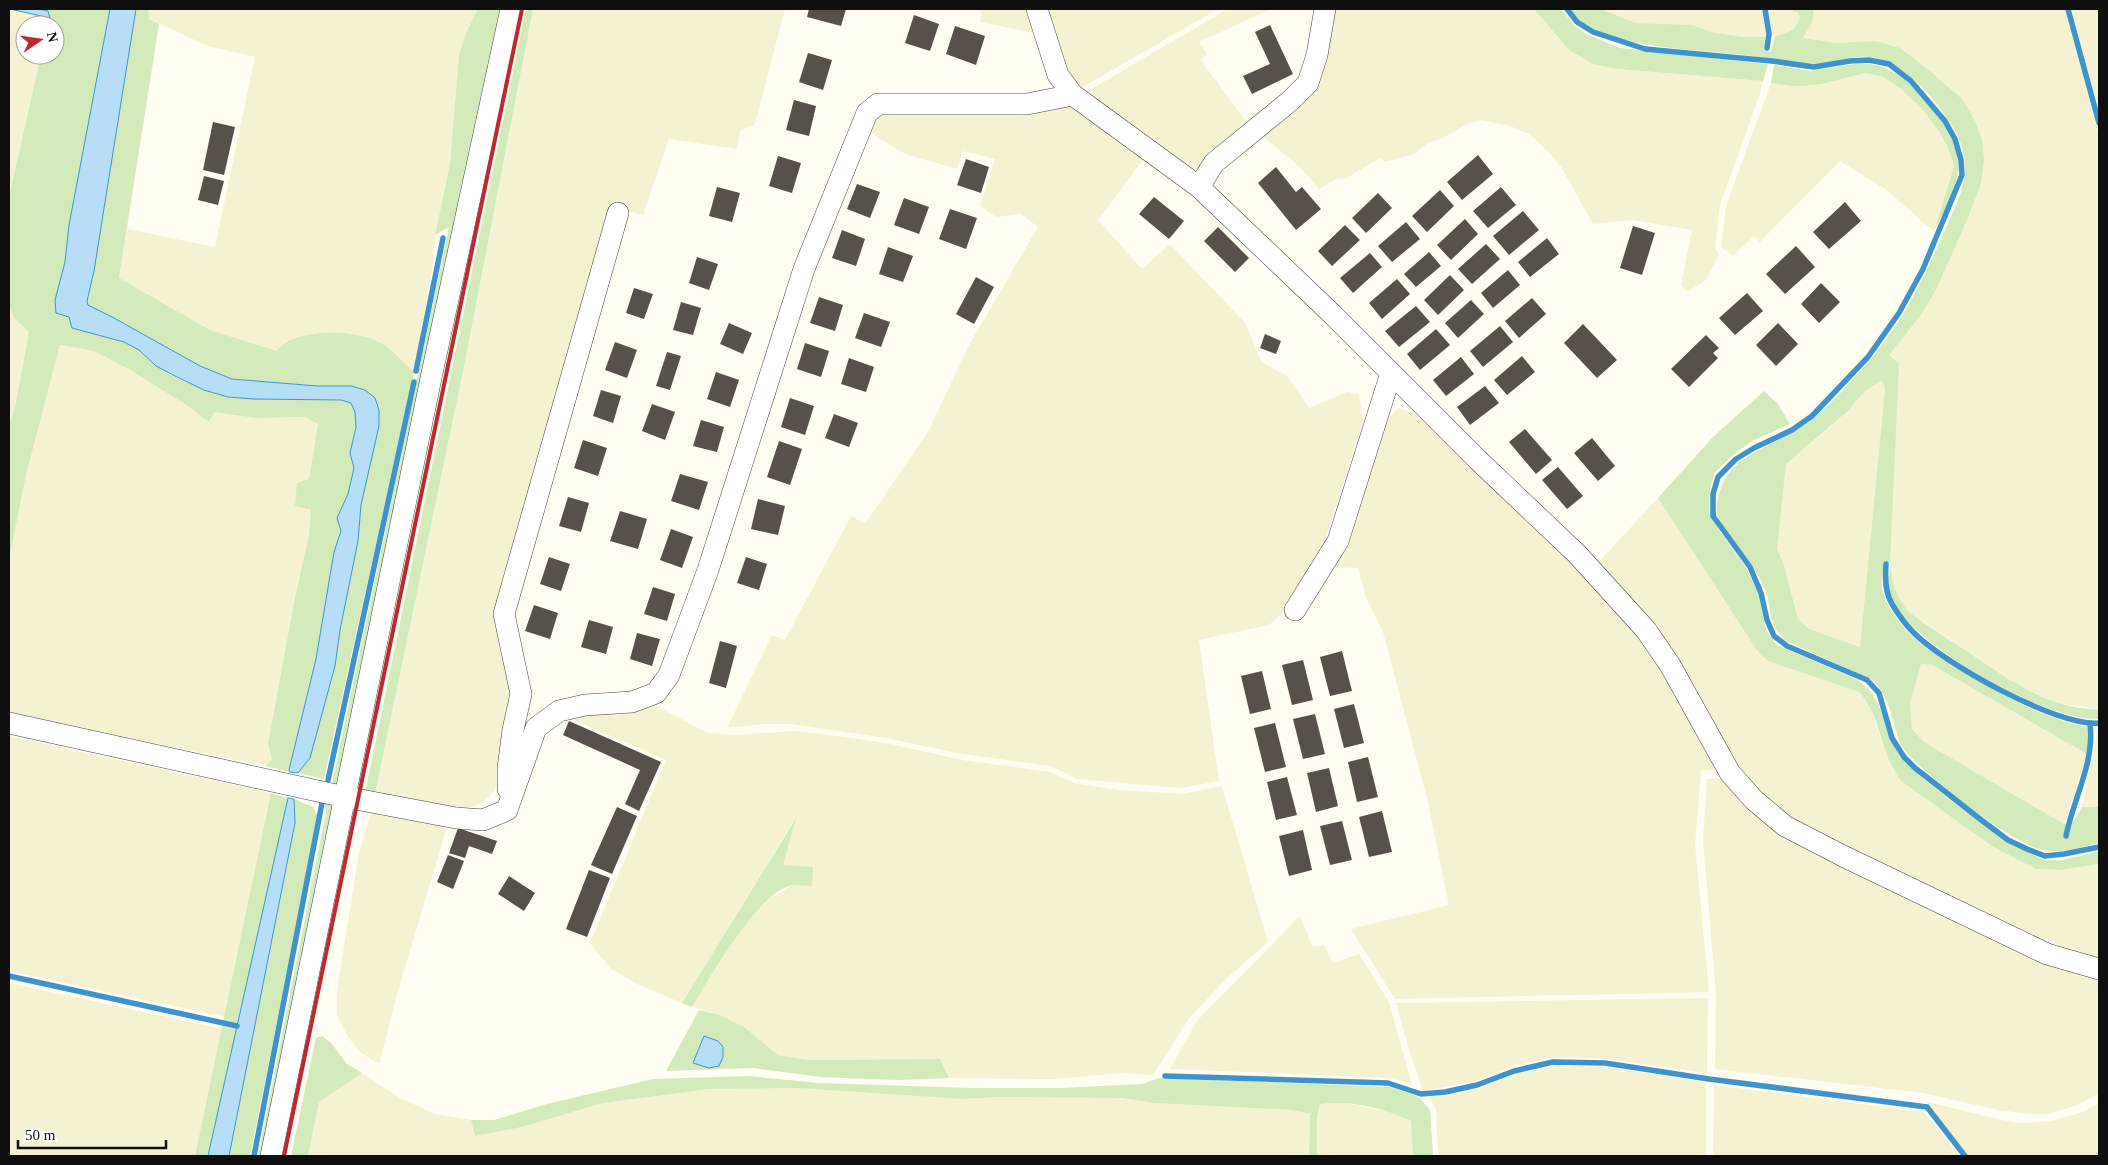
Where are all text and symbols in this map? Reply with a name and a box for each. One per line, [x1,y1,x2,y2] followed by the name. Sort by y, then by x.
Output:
[15,15,65,65] north arrow
[44,31,61,44] text: N
[18,1118,165,1150] scale bar
[25,1127,56,1143] text: 50 m

